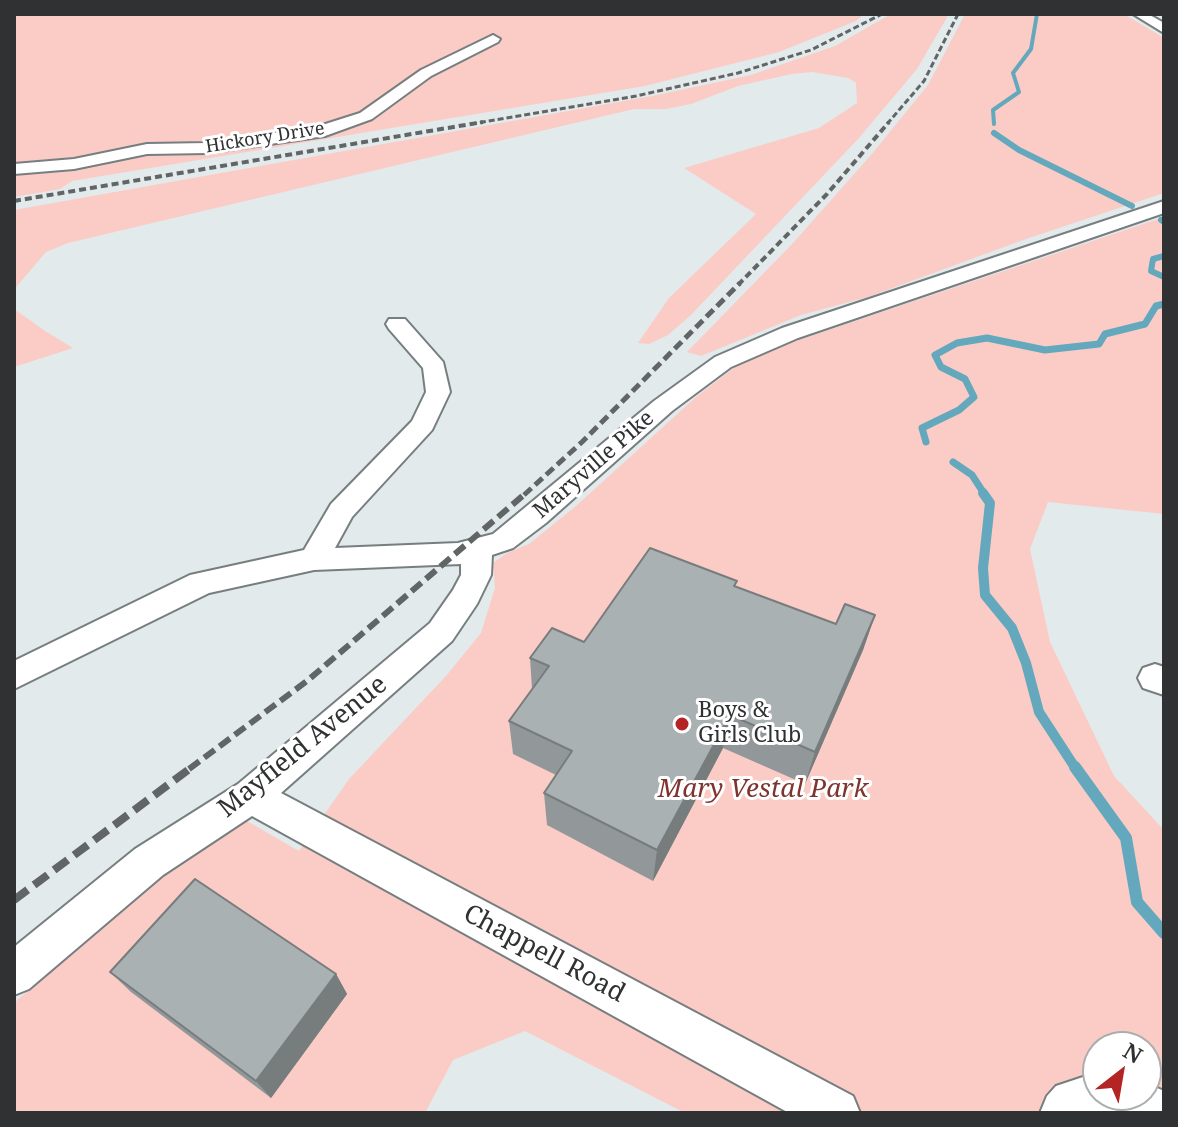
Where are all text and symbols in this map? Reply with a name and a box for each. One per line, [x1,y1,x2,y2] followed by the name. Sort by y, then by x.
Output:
[204,118,326,158] street label: Hickory Drive
[528,405,660,525] street label: Maryville Pike
[212,669,394,825] street label: Mayfield Avenue
[698,698,801,750] place label: Boys & Girls Club
[673,715,691,733] marker: Boys & Girls Club
[658,774,868,806] park label: Mary Vestal Park
[458,898,630,1010] street label: Chappell Road
[1082,1031,1162,1111] north arrow
[1118,1035,1148,1069] text: N

